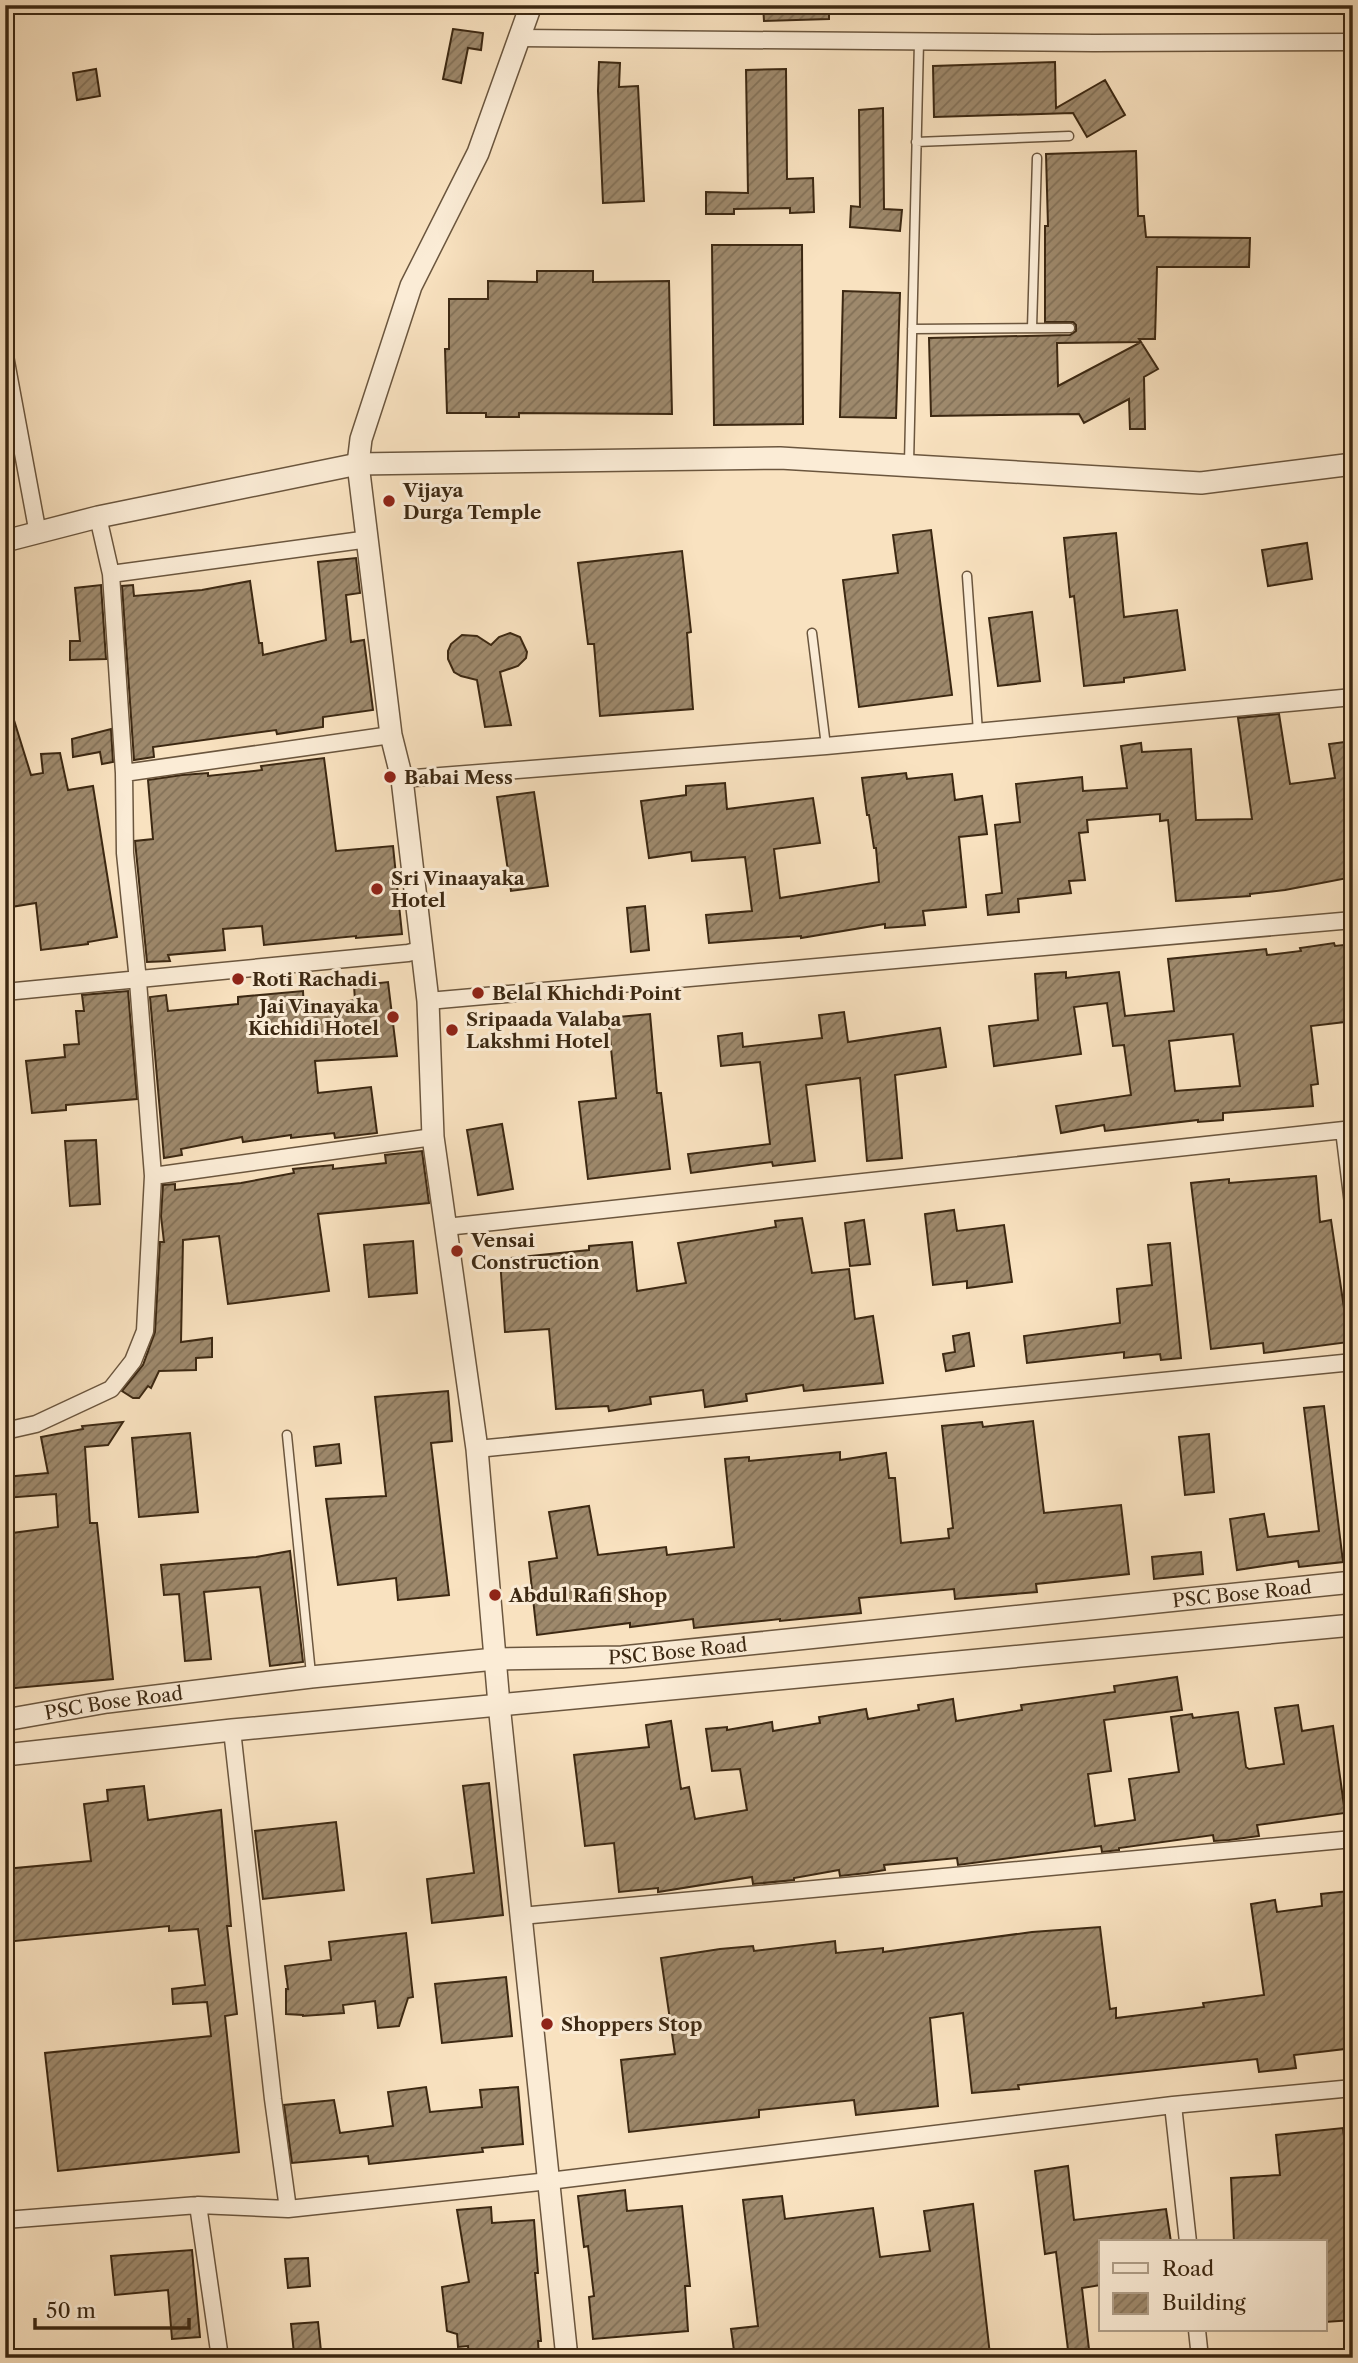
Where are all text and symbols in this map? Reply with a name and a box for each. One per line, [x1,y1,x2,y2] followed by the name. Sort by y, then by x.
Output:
[402,479,541,524] place label: Vijaya Durga Temple
[381,493,397,509] marker: Vijaya Durga Temple
[404,766,513,789] place label: Babai Mess
[382,769,398,785] marker: Babai Mess
[391,867,526,912] place label: Sri Vinaayaka Hotel
[369,881,385,897] marker: Sri Vinaayaka Hotel
[252,968,378,991] place label: Roti Rachadi
[230,971,246,987] marker: Roti Rachadi
[492,982,682,1005] place label: Belal Khichdi Point
[470,985,486,1001] marker: Belal Khichdi Point
[248,995,380,1040] place label: Jai Vinayaka Kichidi Hotel
[466,1008,622,1053] place label: Sripaada Valaba Lakshmi Hotel
[385,1009,401,1025] marker: Jai Vinayaka Kichidi Hotel
[444,1022,460,1038] marker: Sripaada Valaba Lakshmi Hotel
[470,1229,600,1274] place label: Vensai Construction
[449,1243,465,1259] marker: Vensai Construction
[1171,1575,1313,1612] street label: PSC Bose Road
[508,1584,667,1607] place label: Abdul Rafi Shop
[487,1587,503,1603] marker: Abdul Rafi Shop
[608,1633,749,1669] street label: PSC Bose Road
[43,1682,185,1725] street label: PSC Bose Road
[561,2013,703,2036] place label: Shoppers Stop
[539,2016,555,2032] marker: Shoppers Stop
[1099,2240,1326,2332] legend
[1162,2256,1214,2281] text: Road
[35,2286,189,2330] scale bar
[1162,2290,1247,2315] text: Building
[46,2298,96,2323] text: 50 m

